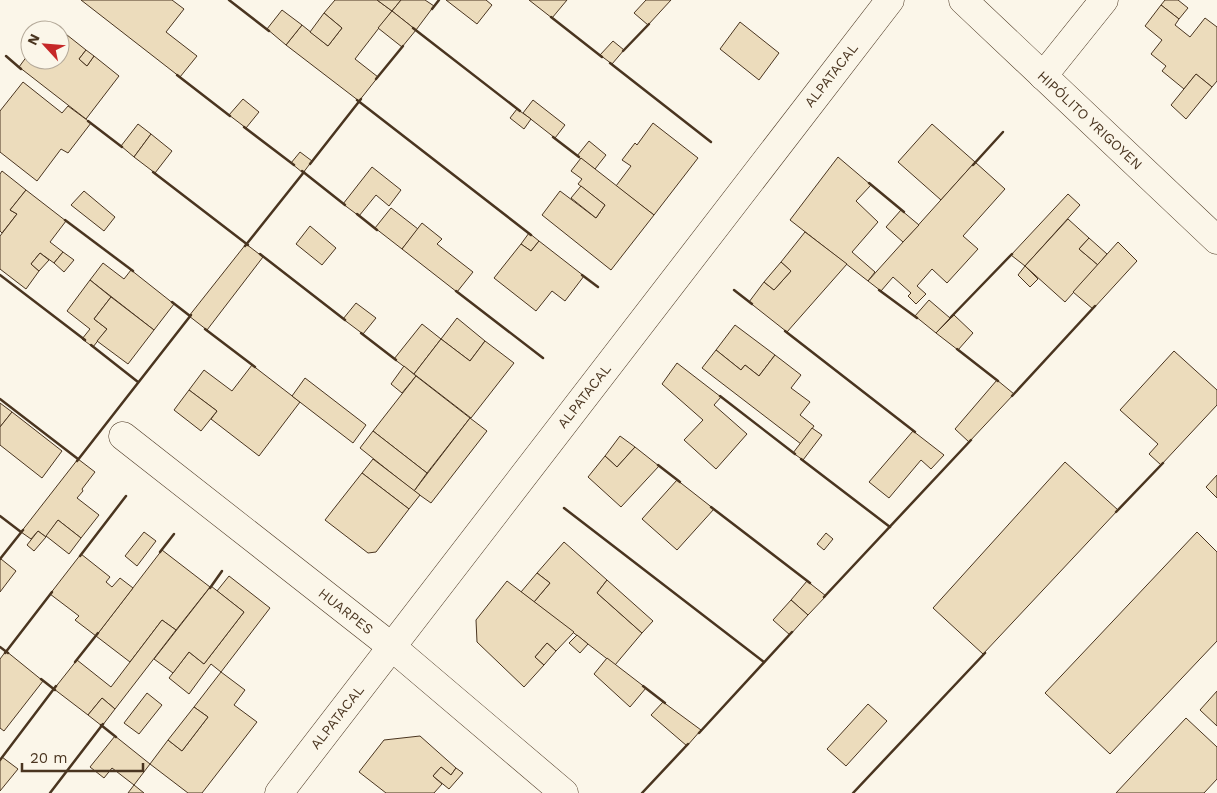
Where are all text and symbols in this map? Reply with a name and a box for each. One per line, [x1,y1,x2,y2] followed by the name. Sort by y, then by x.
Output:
[20,20,70,70] north arrow
[24,31,43,47] text: N
[801,40,861,110] street label: ALPATACAL
[1034,67,1146,173] street label: HIPÓLITO YRIGOYEN
[554,361,614,431] street label: ALPATACAL
[316,585,376,637] street label: HUARPES
[307,682,367,752] street label: ALPATACAL
[22,740,144,772] scale bar
[30,749,68,767] text: 20 m

